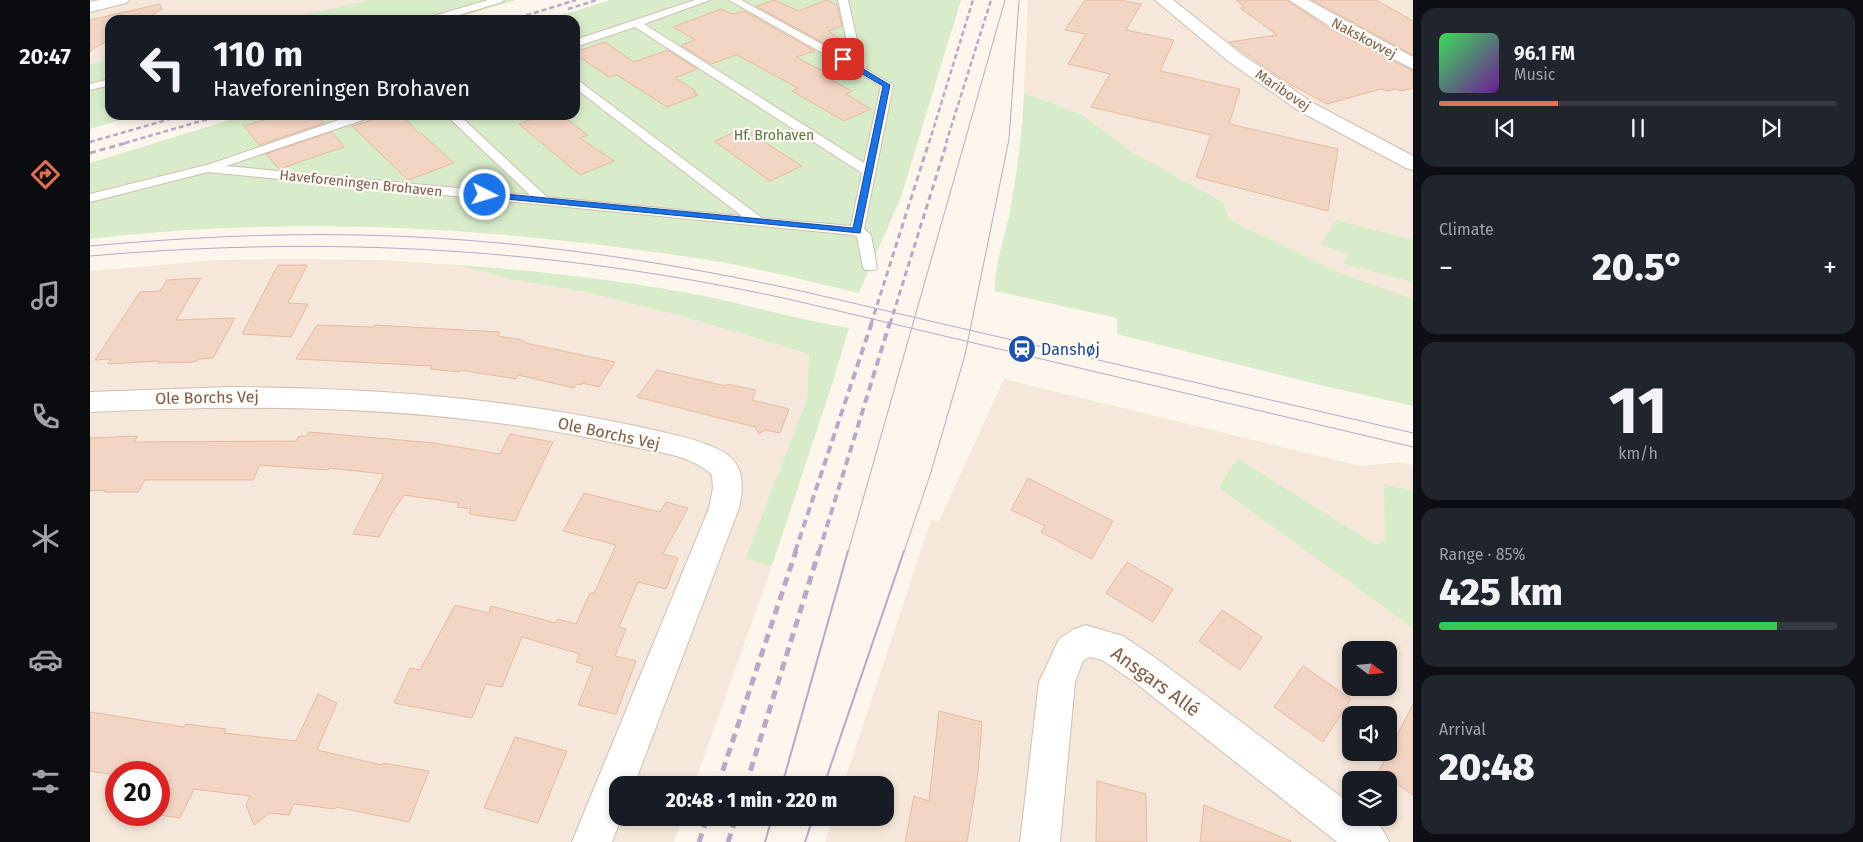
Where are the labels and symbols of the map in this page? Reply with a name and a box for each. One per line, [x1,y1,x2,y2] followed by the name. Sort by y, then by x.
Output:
[1328,14,1399,63] street label: Nakskovvej
[822,38,864,80] pin
[1252,66,1313,115] street label: Maribovej
[734,127,814,144] park label: Hf. Brohaven
[279,166,443,201] street label: Haveforeningen Brohaven
[458,168,510,220] position arrow
[1007,334,1037,364] station icon: Danshøj
[1041,340,1100,359] place label: Danshøj
[155,387,259,408] street label: Ole Borchs Vej
[556,413,662,454] street label: Ole Borchs Vej
[1342,641,1398,696] north arrow
[1107,642,1205,721] street label: Ansgars Allé
[105,761,170,826] speed limit sign: 20

